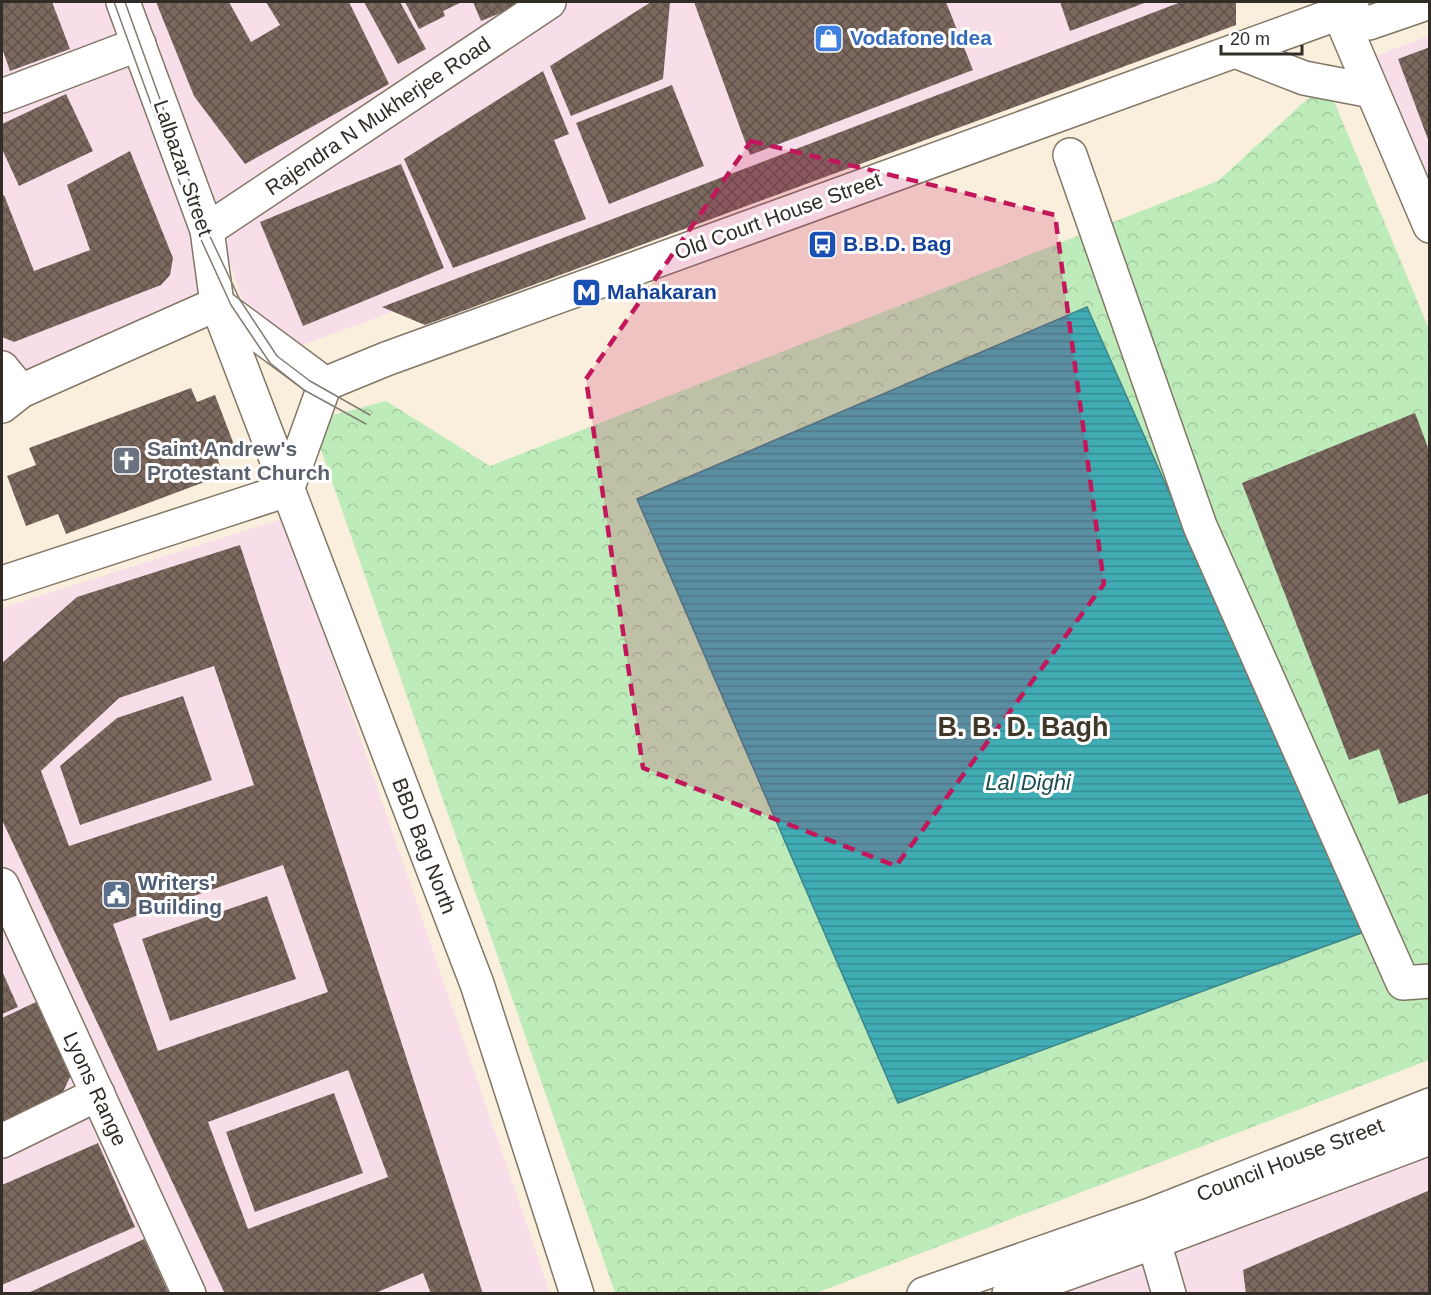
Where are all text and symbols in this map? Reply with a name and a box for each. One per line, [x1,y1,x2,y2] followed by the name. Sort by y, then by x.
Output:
[1221,18,1302,56] scale bar
[813,22,845,54] shop icon: Vodafone Idea
[850,26,992,49] place label: Vodafone Idea
[1230,29,1270,49] text: 20 m
[261,32,494,200] street label: Rajendra N Mukherjee Road
[149,97,218,239] street label: Lalbazar Street
[671,167,884,264] street label: Old Court House Street
[806,228,838,260] bus stop icon: B.B.D. Bag
[843,232,952,255] place label: B.B.D. Bag
[570,276,602,308] metro station icon: Mahakaran
[607,280,717,303] place label: Mahakaran
[147,437,330,484] place label: Saint Andrew's Protestant Church
[110,445,142,477] church icon: Saint Andrew's Protestant Church
[937,712,1109,742] district label: B. B. D. Bagh
[985,770,1072,795] water label: Lal Dighi
[388,775,461,917] street label: BBD Bag North
[138,871,222,918] place label: Writers' Building
[101,879,133,911] public building icon: Writers' Building
[59,1028,132,1149] street label: Lyons Range
[1193,1113,1387,1206] street label: Council House Street

